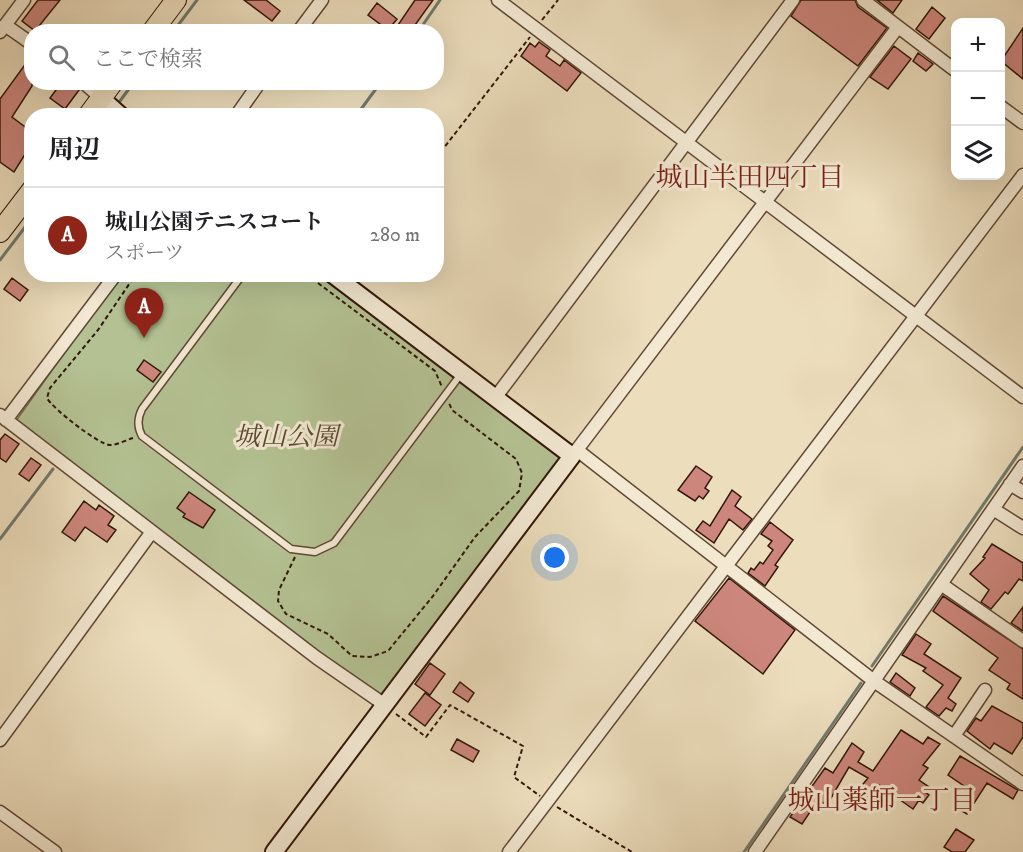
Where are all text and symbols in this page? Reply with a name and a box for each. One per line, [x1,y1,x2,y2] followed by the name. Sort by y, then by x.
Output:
[951,18,1005,180] map controls
[951,18,1005,72] button: +
[24,24,444,90] search box
[45,41,78,74] icon: search
[93,46,203,73] text: ここで検索
[951,72,1005,126] button: −
[951,126,1005,180] button: layers
[48,134,100,167] text: 周辺
[656,161,845,195] district label: 城山半田四丁目
[105,209,324,236] text: 城山公園テニスコート
[61,223,74,248] text: A
[370,223,420,248] text: 280 m
[105,241,184,266] text: スポーツ
[124,288,164,338] pin: A
[234,421,342,454] park label: 城山公園
[540,543,569,572] your location
[788,784,977,818] district label: 城山薬師一丁目

